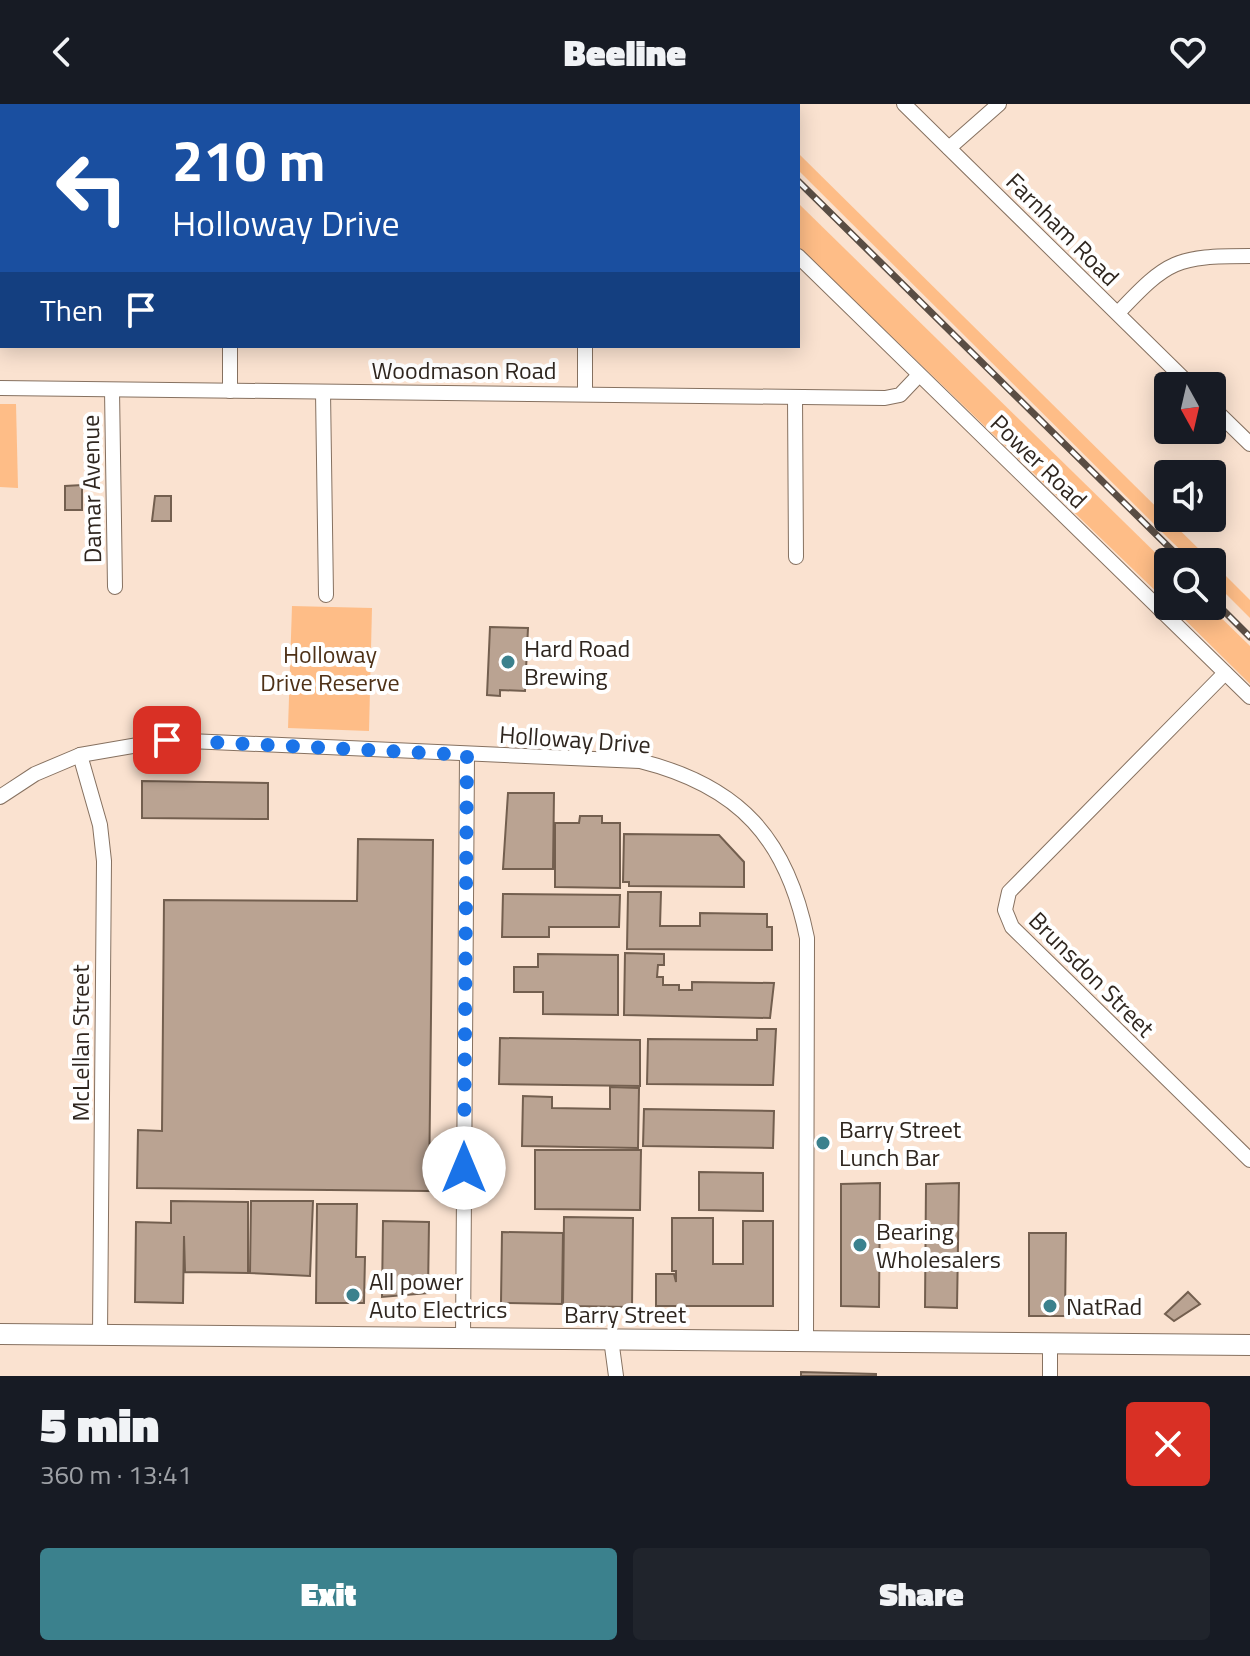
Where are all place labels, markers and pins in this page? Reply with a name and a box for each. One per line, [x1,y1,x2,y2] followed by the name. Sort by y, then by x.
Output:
[524,630,630,694] place label: Hard Road Brewing
[499,653,517,671] marker: Hard Road Brewing
[133,706,201,774] pin
[839,1111,962,1175] place label: Barry Street Lunch Bar
[814,1134,832,1152] marker: Barry Street Lunch Bar
[876,1213,1001,1277] place label: Bearing Wholesalers
[851,1236,869,1254] marker: Bearing Wholesalers
[369,1263,507,1327] place label: All power Auto Electrics
[344,1286,362,1304] marker: All power Auto Electrics
[1066,1288,1142,1324] place label: NatRad
[1041,1297,1059,1315] marker: NatRad

